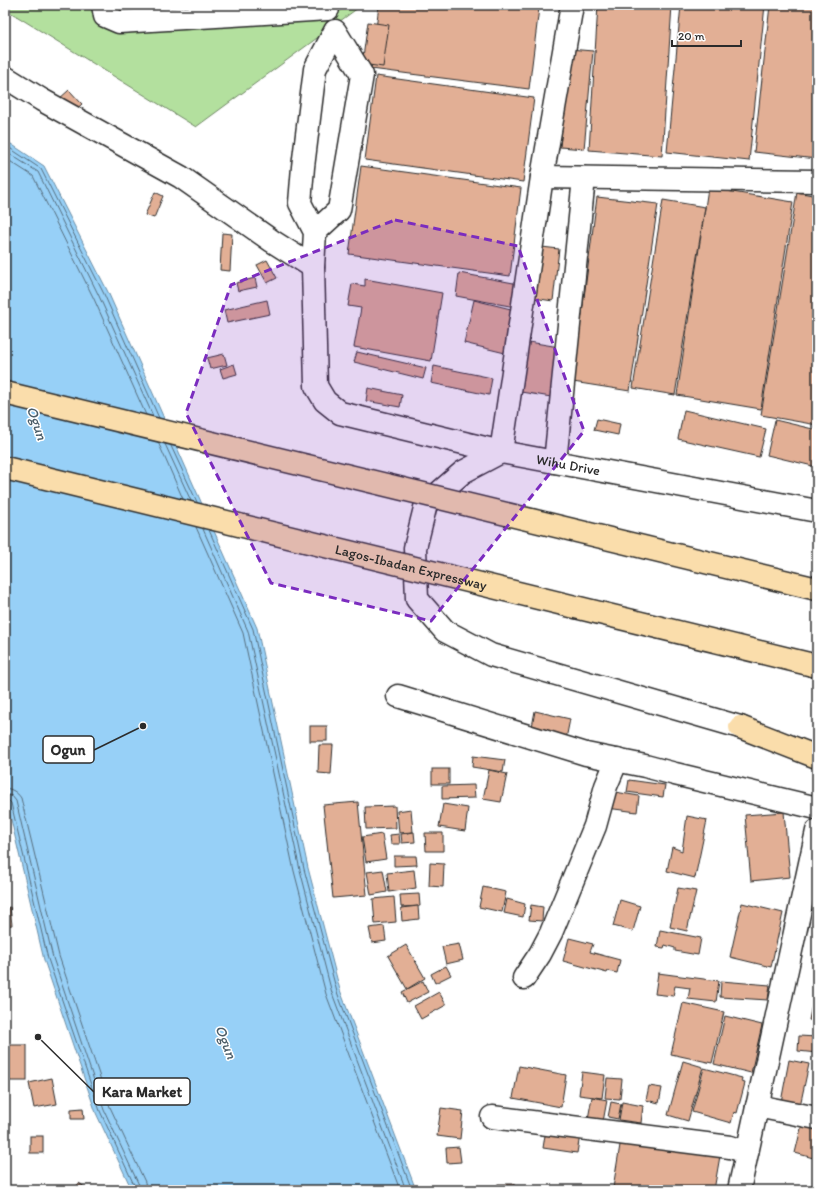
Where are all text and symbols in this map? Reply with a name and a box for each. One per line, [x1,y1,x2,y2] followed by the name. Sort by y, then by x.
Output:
[672,22,741,48] scale bar
[678,29,705,43] text: 20 m
[23,404,51,442] water label: Ogun
[535,450,602,479] street label: Wihu Drive
[333,540,489,594] street label: Lagos-Ibadan Expressway
[43,736,94,763] callout: Ogun
[51,741,86,760] text: Ogun
[211,1022,241,1062] water label: Ogun
[94,1078,190,1105] callout: Kara Market
[102,1083,182,1101] text: Kara Market

